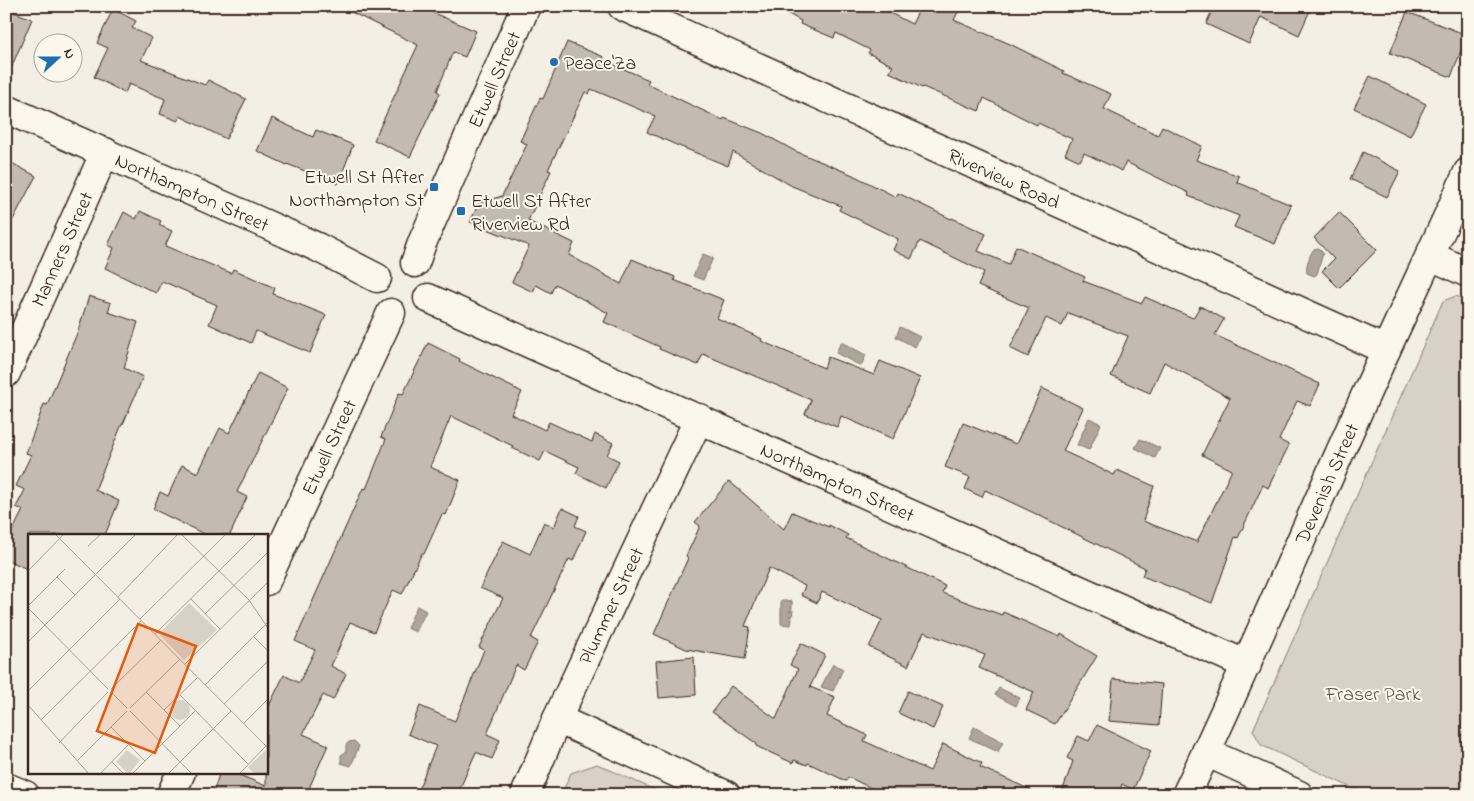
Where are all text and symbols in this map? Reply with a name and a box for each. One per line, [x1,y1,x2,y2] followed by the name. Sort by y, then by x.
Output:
[462,27,530,133] street label: Etwell Street
[32,32,82,82] north arrow
[57,46,80,62] text: N
[564,50,636,79] place label: Peace'Za
[548,56,560,68] marker: Peace'Za
[942,142,1064,218] street label: Riverview Road
[110,147,273,241] street label: Northampton Street
[289,164,425,216] place label: Etwell St After Northampton St
[428,181,440,193] marker: Etwell St After Northampton St
[25,187,102,312] street label: Manners Street
[471,188,592,240] place label: Etwell St After Riverview Rd
[455,205,467,217] marker: Etwell St After Riverview Rd
[296,395,366,501] street label: Etwell Street
[1289,419,1368,550] street label: Devenish Street
[755,437,919,531] street label: Northampton Street
[28,534,268,774] inset map
[573,543,653,670] street label: Plummer Street
[1325,681,1421,710] park label: Fraser Park

